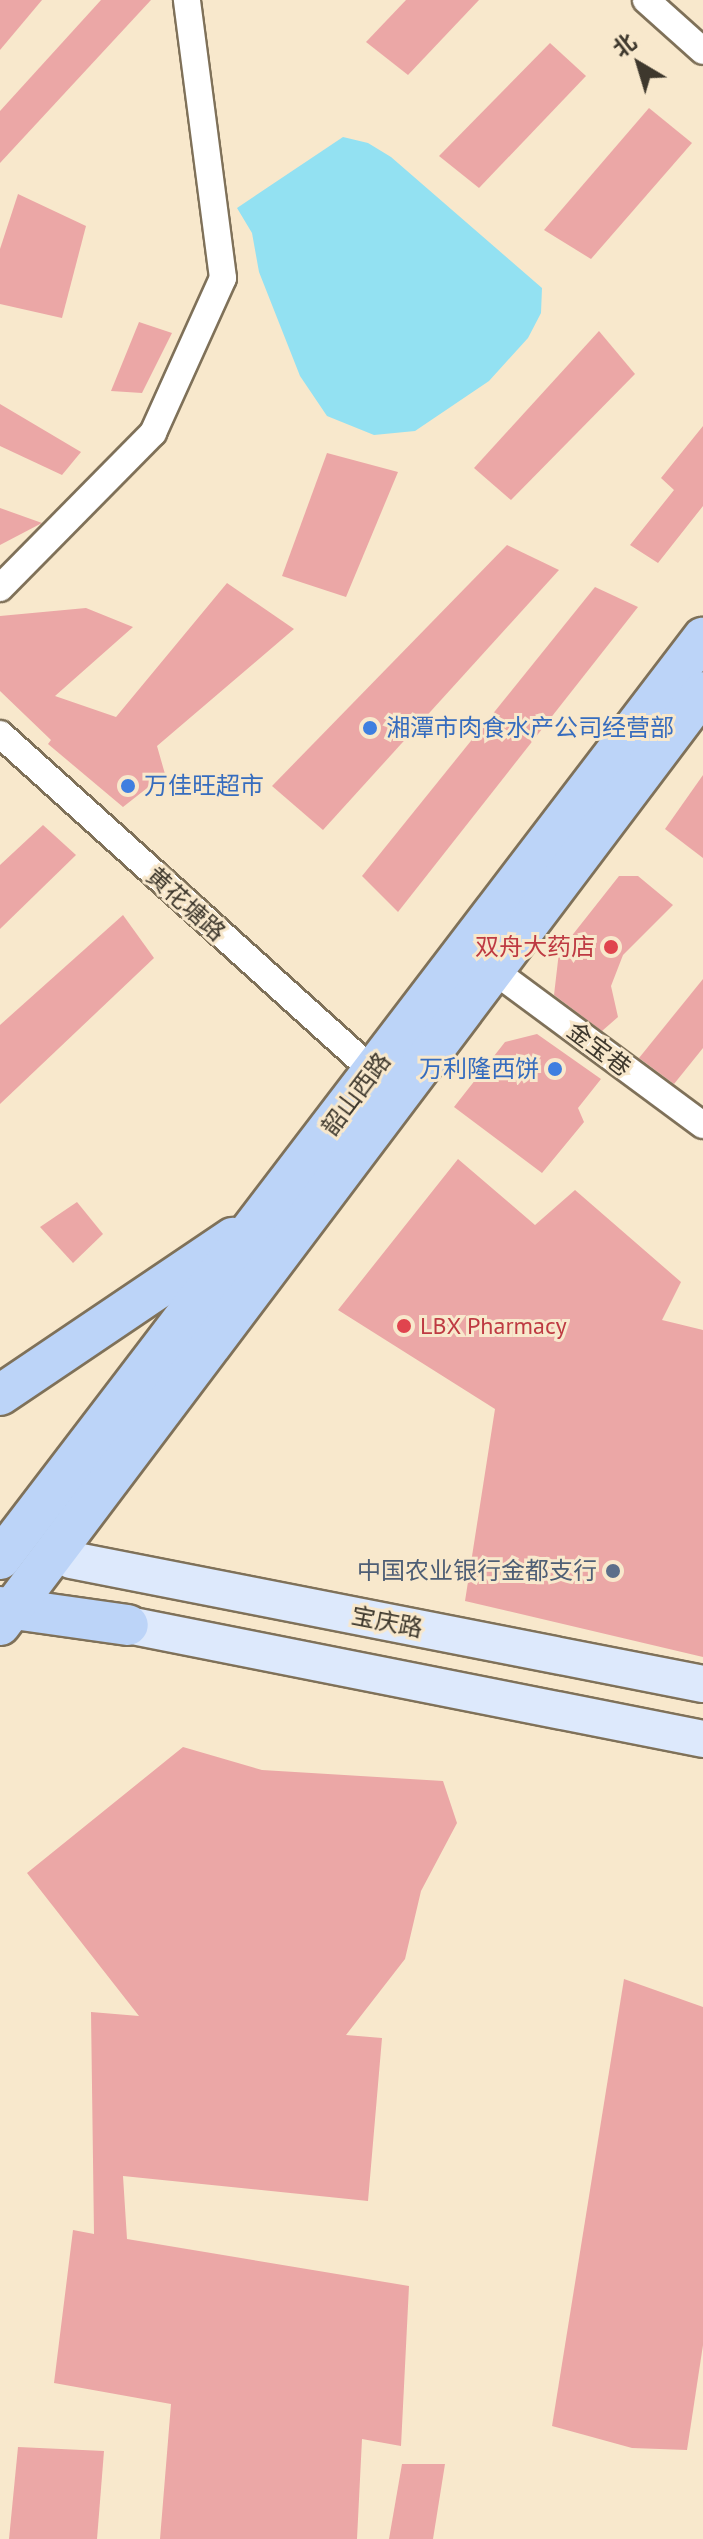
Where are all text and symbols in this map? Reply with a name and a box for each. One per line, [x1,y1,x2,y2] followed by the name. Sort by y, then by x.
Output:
[599,24,679,104] north arrow
[607,27,642,63] text: 北
[386,714,674,742] place label: 湘潭市肉食水产公司经营部
[361,719,379,737] marker: 湘潭市肉食水产公司经营部
[144,772,264,800] place label: 万佳旺超市
[119,777,137,795] marker: 万佳旺超市
[141,861,231,947] street label: 黄花塘路
[475,933,595,961] place label: 双舟大药店
[602,938,620,956] marker: 双舟大药店
[562,1016,636,1082] street label: 金宝巷
[316,1047,396,1141] street label: 韶山西路
[419,1055,539,1083] place label: 万利隆西饼
[546,1060,564,1078] marker: 万利隆西饼
[420,1312,567,1340] place label: LBX Pharmacy
[395,1317,413,1335] marker: LBX Pharmacy
[357,1557,597,1585] place label: 中国农业银行金都支行
[604,1562,622,1580] marker: 中国农业银行金都支行
[349,1601,425,1643] street label: 宝庆路

